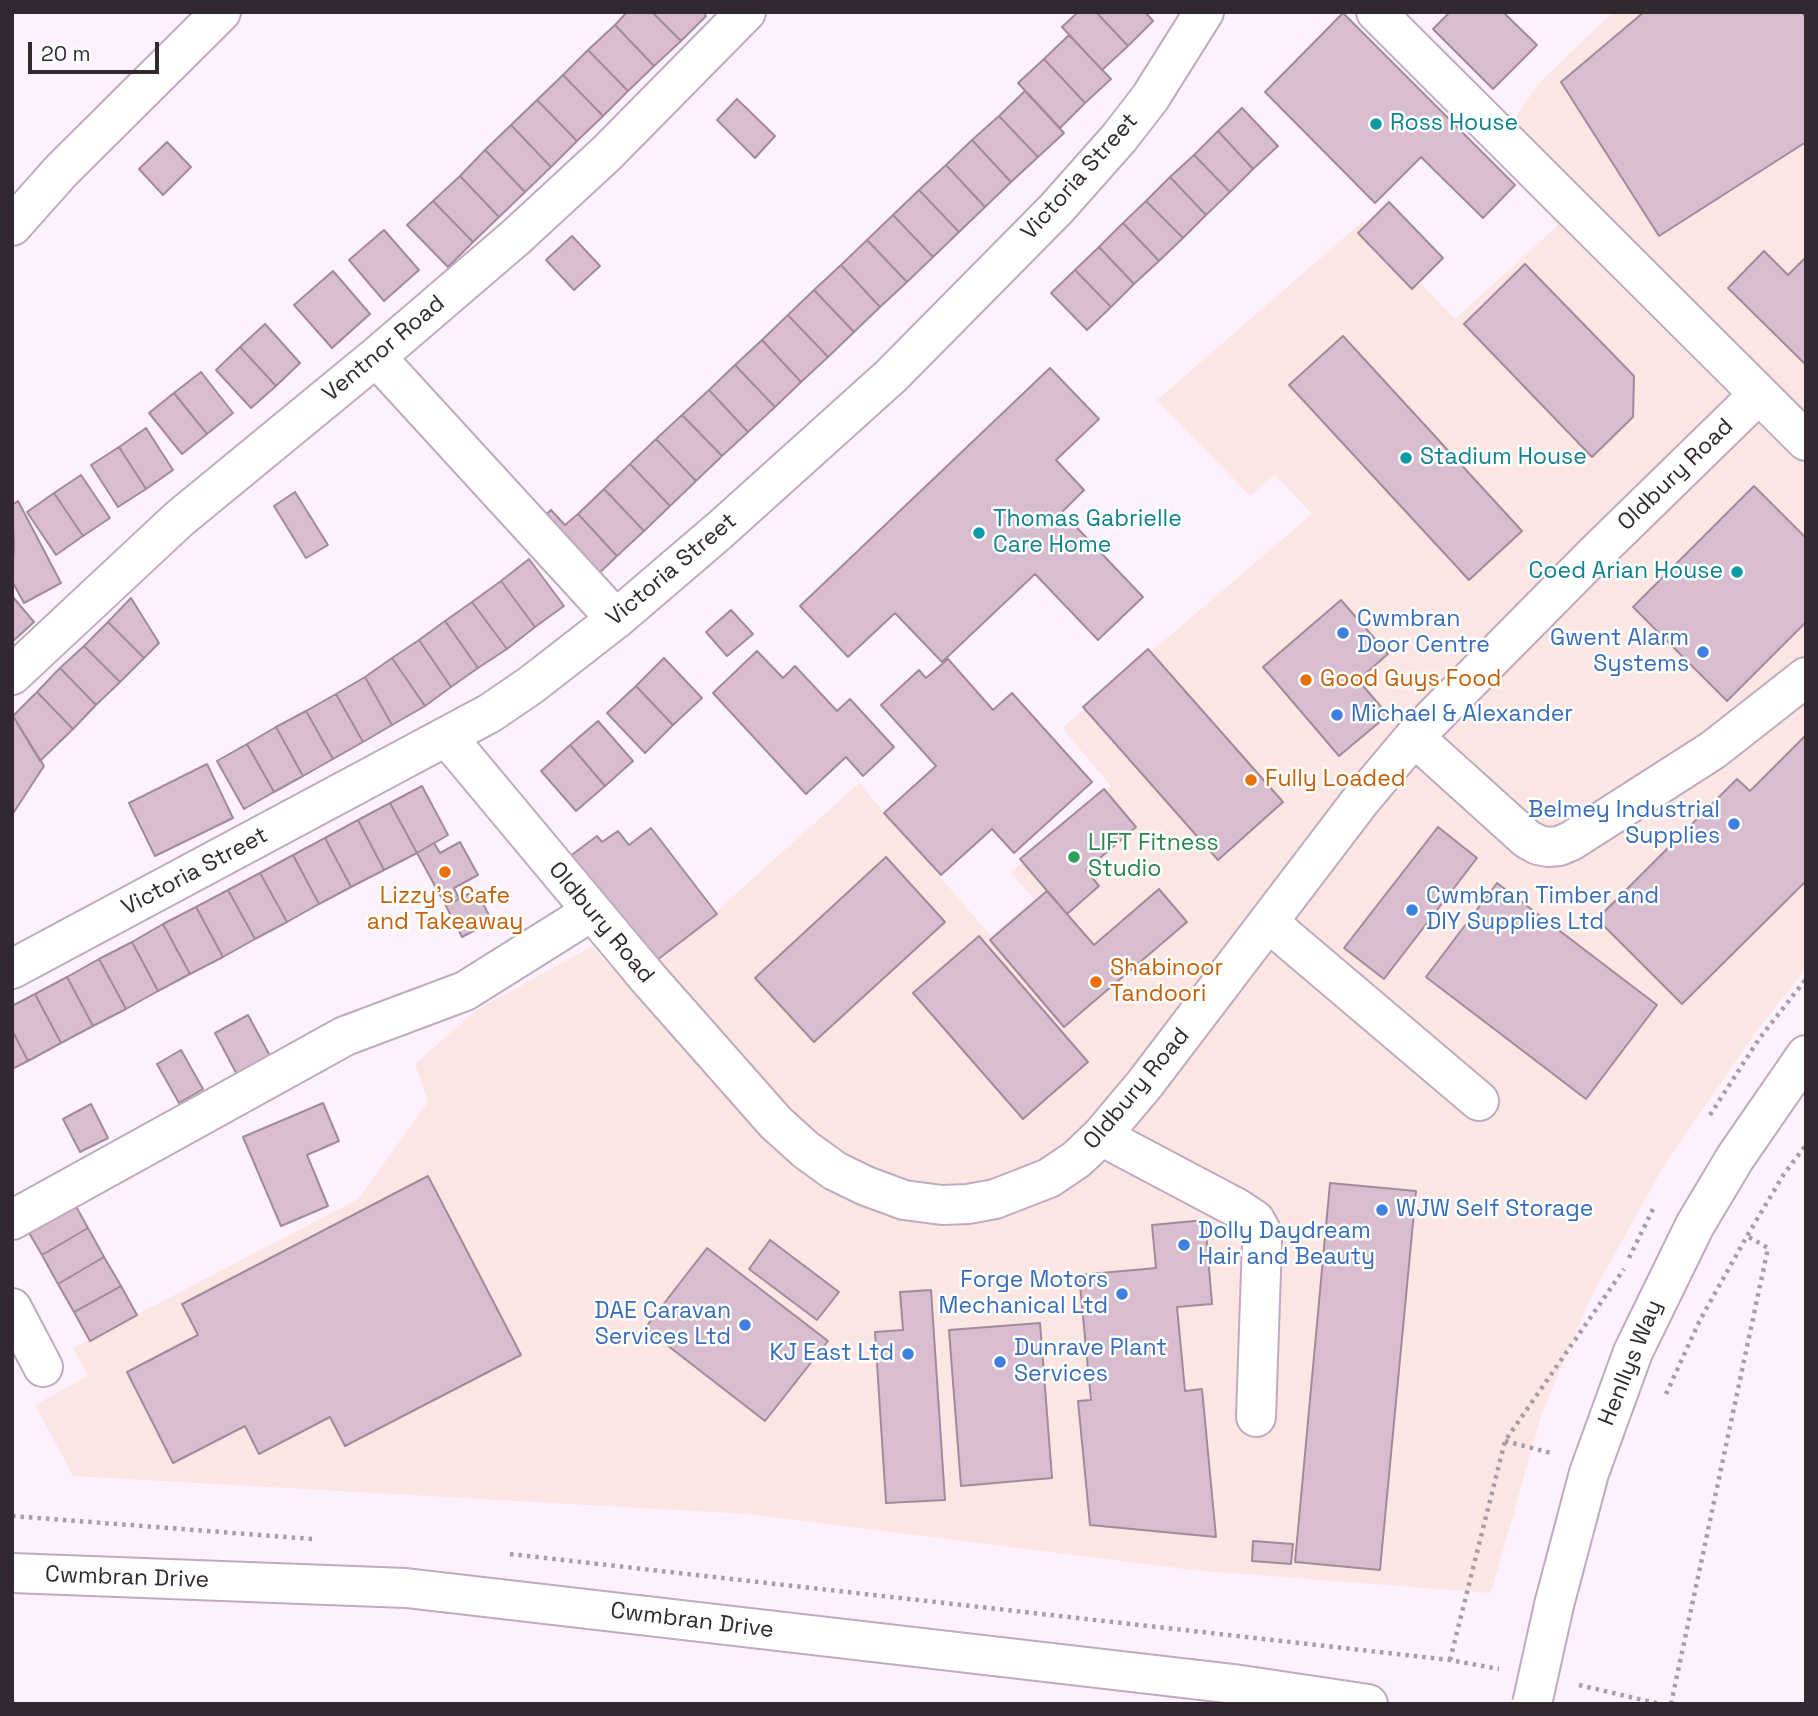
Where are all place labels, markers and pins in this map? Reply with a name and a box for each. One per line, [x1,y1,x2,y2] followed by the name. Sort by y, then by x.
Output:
[1390,110,1518,138] place label: Ross House
[1368,116,1384,132] marker: Ross House
[1420,444,1587,472] place label: Stadium House
[1398,450,1414,466] marker: Stadium House
[993,506,1182,560] place label: Thomas Gabrielle Care Home
[971,525,987,541] marker: Thomas Gabrielle Care Home
[1529,558,1723,586] place label: Coed Arian House
[1729,564,1745,580] marker: Coed Arian House
[1357,606,1490,660] place label: Cwmbran Door Centre
[1335,625,1351,641] marker: Cwmbran Door Centre
[1550,625,1689,679] place label: Gwent Alarm Systems
[1695,644,1711,660] marker: Gwent Alarm Systems
[1320,666,1501,694] place label: Good Guys Food
[1298,672,1314,688] marker: Good Guys Food
[1351,701,1573,729] place label: Michael & Alexander
[1329,707,1345,723] marker: Michael & Alexander
[1265,766,1406,794] place label: Fully Loaded
[1243,772,1259,788] marker: Fully Loaded
[1528,797,1720,851] place label: Belmey Industrial Supplies
[1726,816,1742,832] marker: Belmey Industrial Supplies
[1088,830,1219,884] place label: LIFT Fitness Studio
[1066,849,1082,865] marker: LIFT Fitness Studio
[437,864,453,880] marker: Lizzy's Cafe and Takeaway
[367,883,523,937] place label: Lizzy's Cafe and Takeaway
[1426,883,1659,937] place label: Cwmbran Timber and DIY Supplies Ltd
[1404,902,1420,918] marker: Cwmbran Timber and DIY Supplies Ltd
[1110,955,1223,1009] place label: Shabinoor Tandoori
[1088,974,1104,990] marker: Shabinoor Tandoori
[1396,1196,1593,1224] place label: WJW Self Storage
[1374,1202,1390,1218] marker: WJW Self Storage
[1198,1218,1375,1272] place label: Dolly Daydream Hair and Beauty
[1176,1237,1192,1253] marker: Dolly Daydream Hair and Beauty
[939,1267,1108,1321] place label: Forge Motors Mechanical Ltd
[1114,1286,1130,1302] marker: Forge Motors Mechanical Ltd
[594,1298,731,1352] place label: DAE Caravan Services Ltd
[737,1317,753,1333] marker: DAE Caravan Services Ltd
[1014,1335,1167,1389] place label: Dunrave Plant Services
[769,1340,894,1368] place label: KJ East Ltd
[900,1346,916,1362] marker: KJ East Ltd
[992,1354,1008,1370] marker: Dunrave Plant Services

